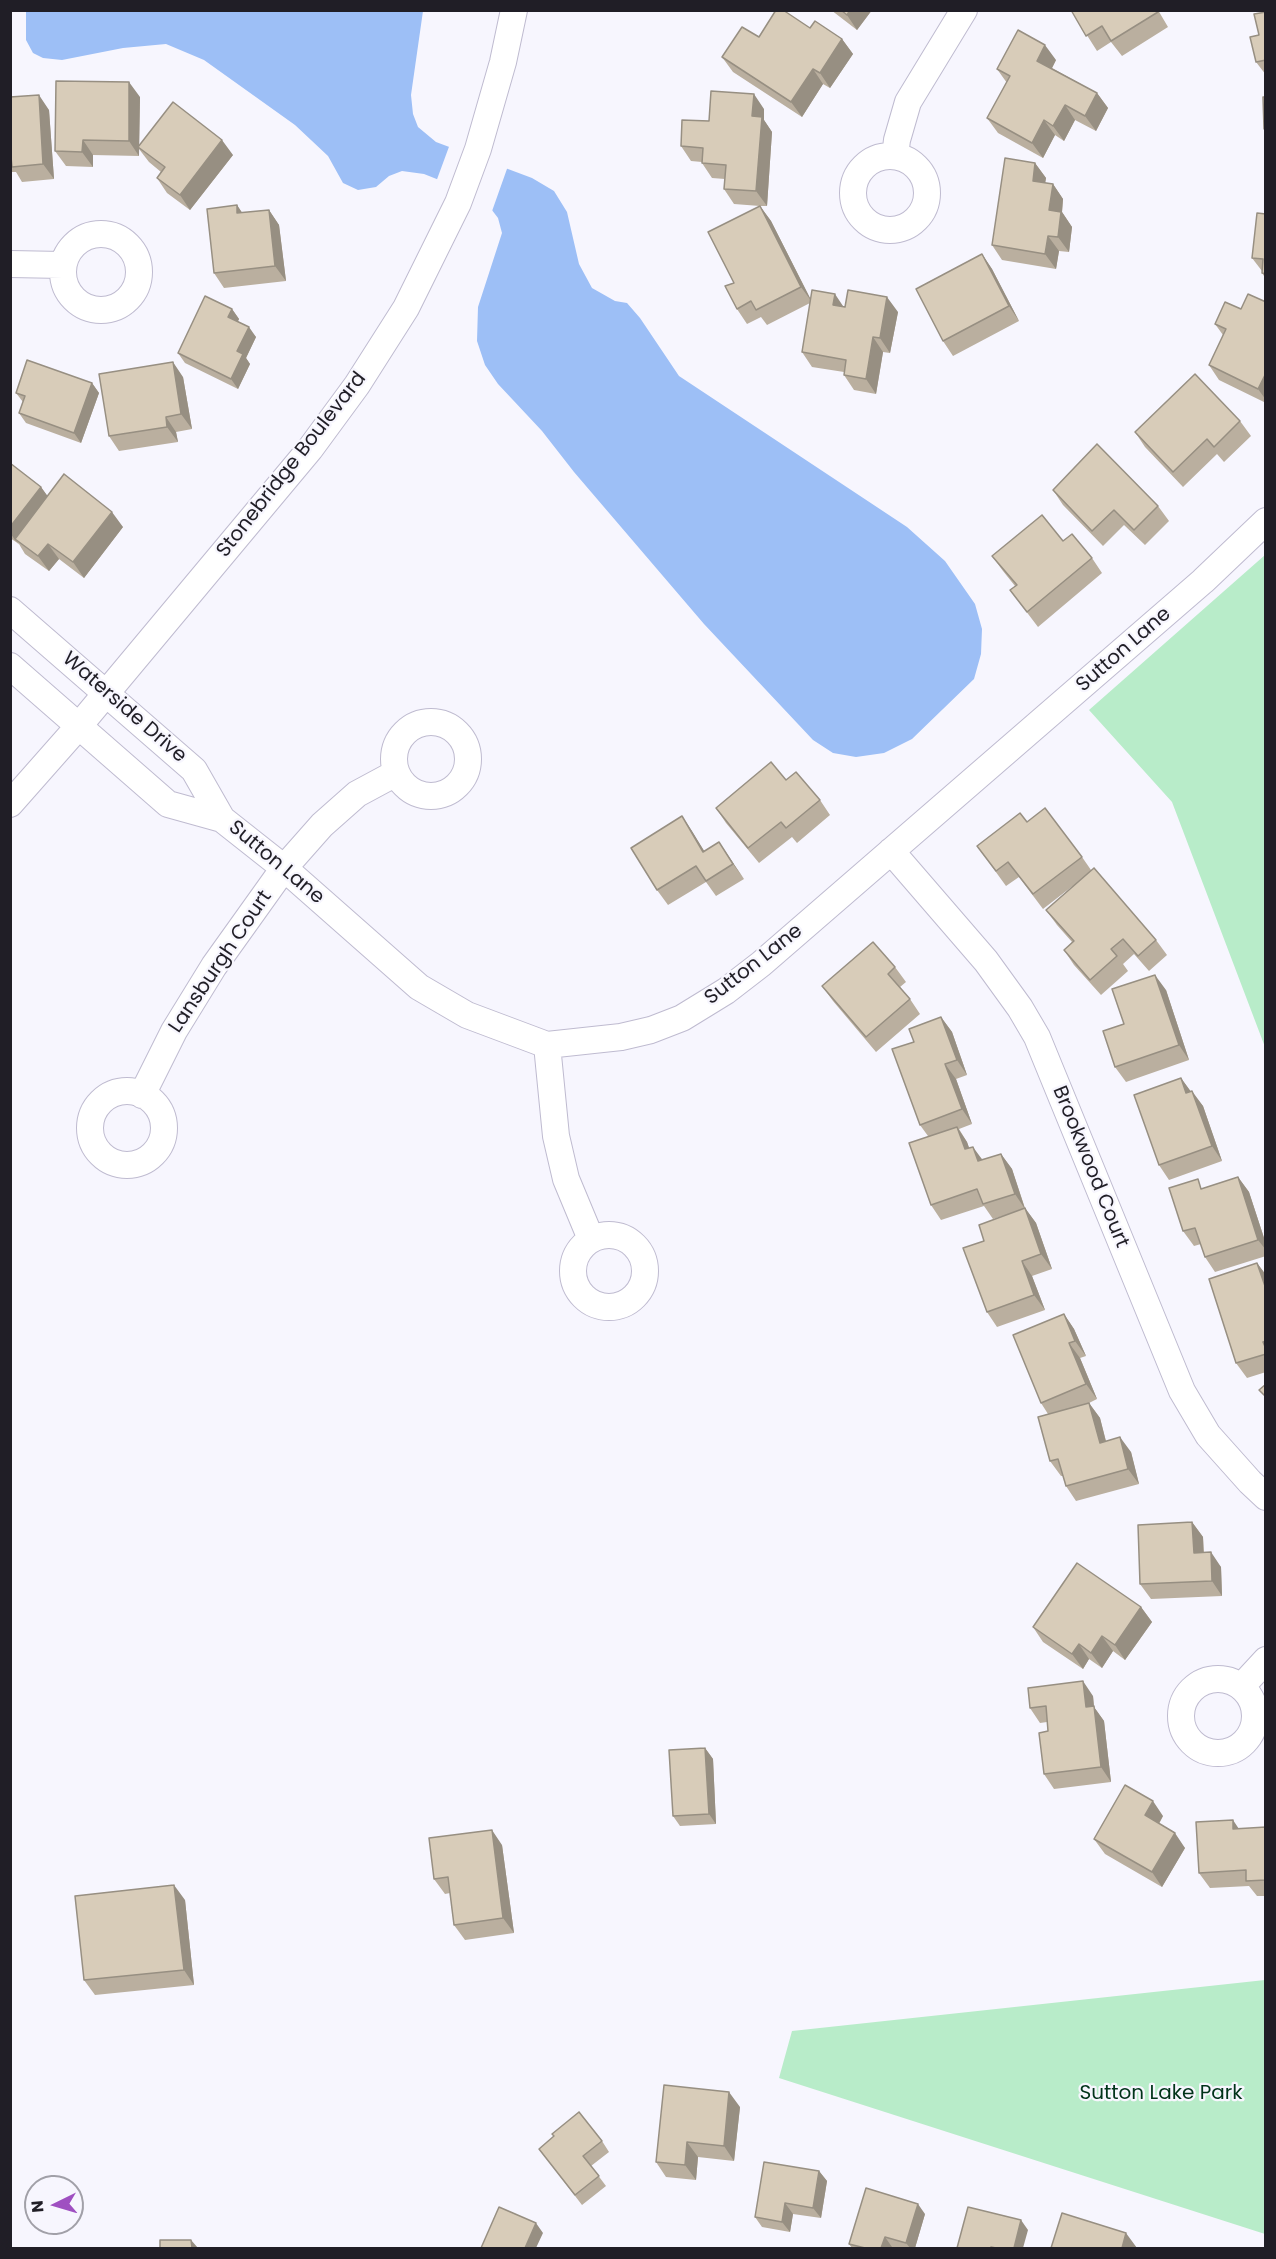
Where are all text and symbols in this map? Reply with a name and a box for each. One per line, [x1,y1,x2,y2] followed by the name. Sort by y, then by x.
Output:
[212,368,372,562] street label: Stonebridge Boulevard
[1072,602,1176,698] street label: Sutton Lane
[57,647,191,769] street label: Waterside Drive
[223,816,329,910] street label: Sutton Lane
[164,886,278,1038] street label: Lansburgh Court
[700,919,808,1011] street label: Sutton Lane
[1047,1083,1133,1251] street label: Brookwood Court
[1079,2082,1243,2106] park label: Sutton Lake Park
[24,2175,84,2235] north arrow
[26,2199,50,2213] text: N

